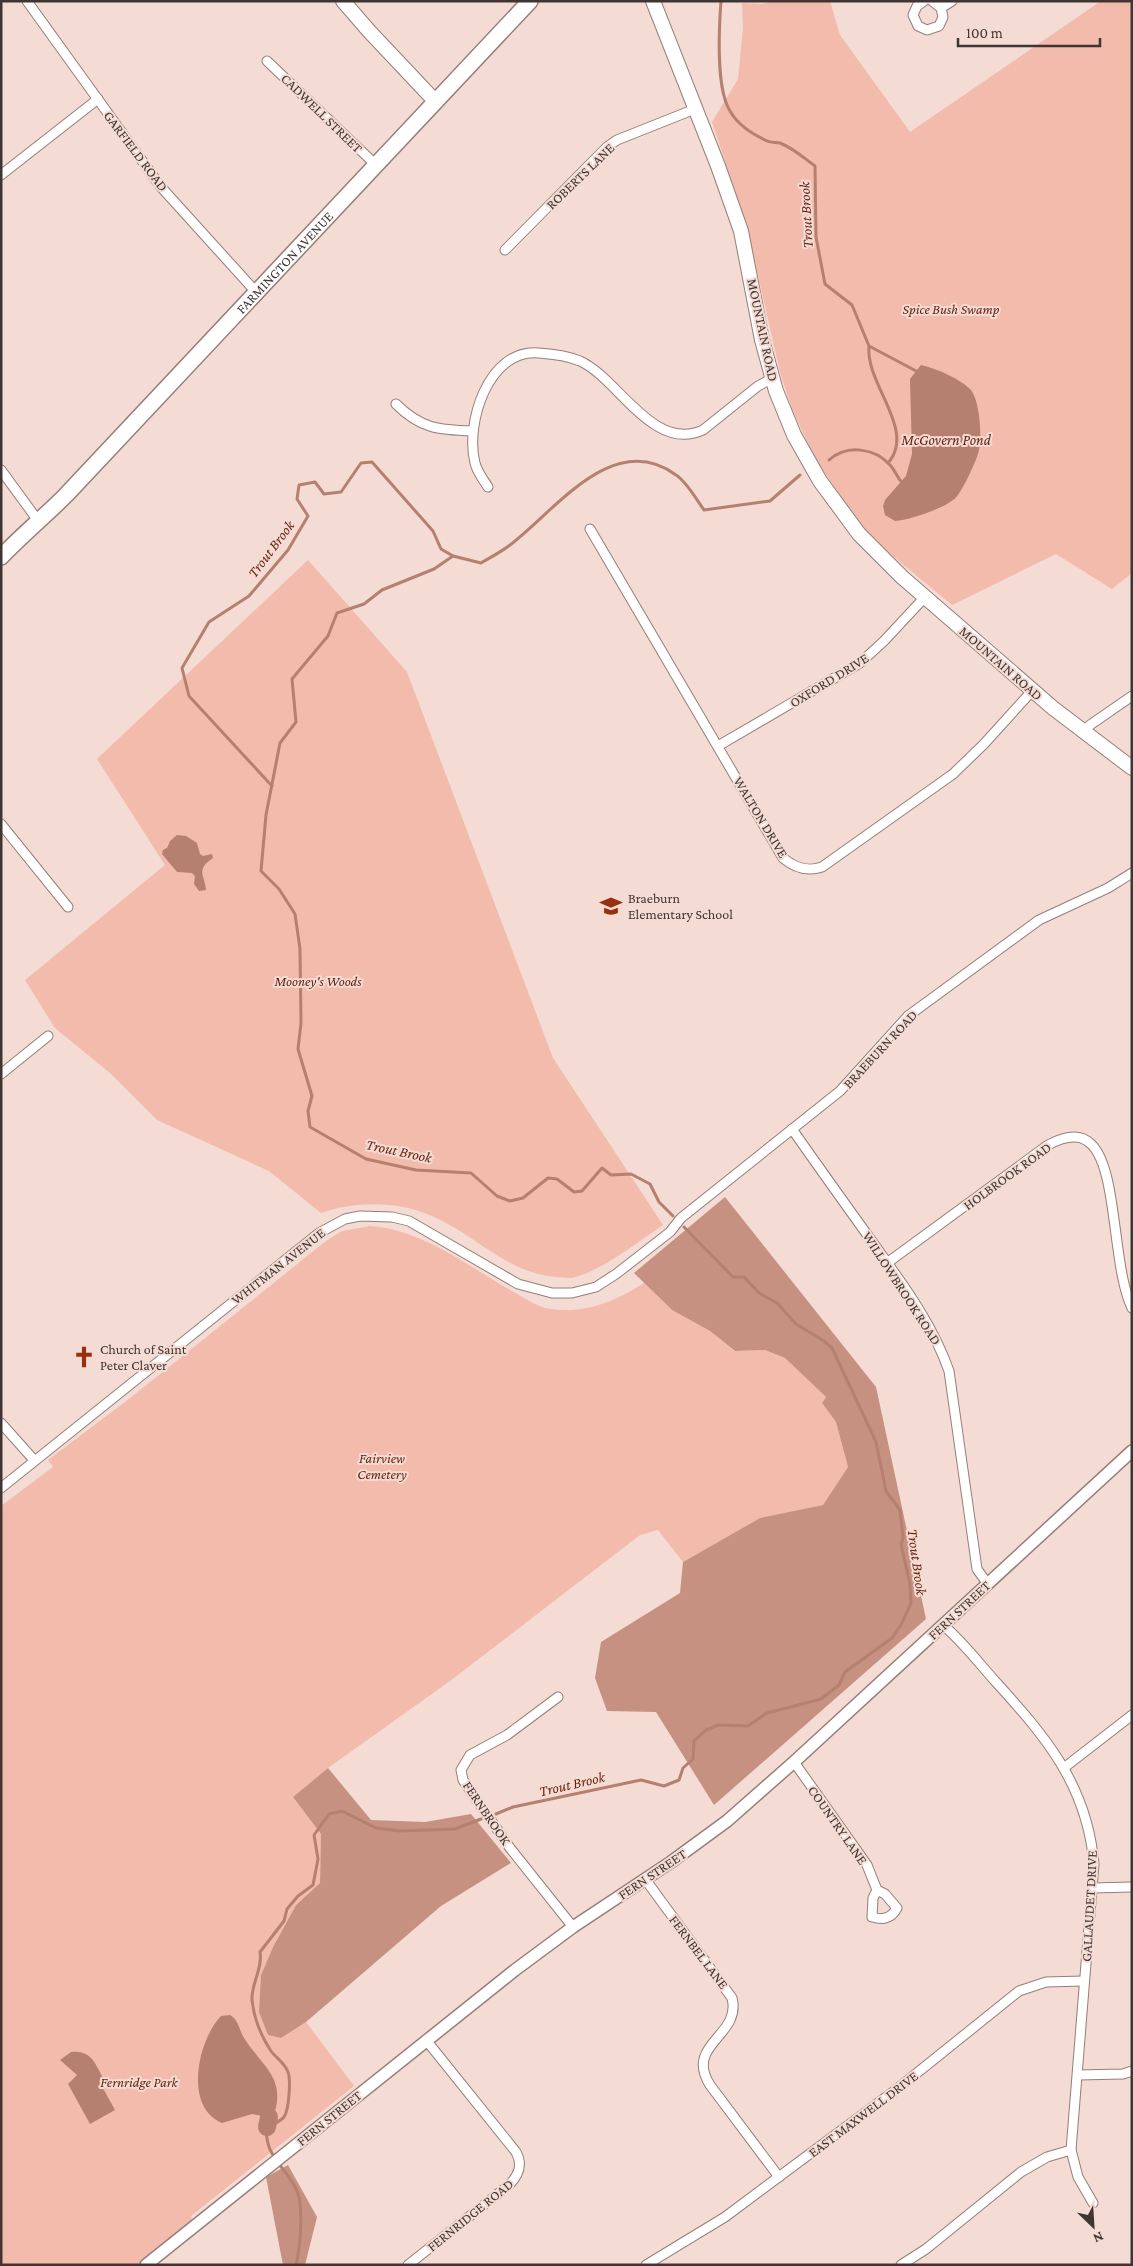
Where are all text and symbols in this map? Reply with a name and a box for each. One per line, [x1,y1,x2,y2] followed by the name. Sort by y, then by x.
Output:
[958,15,1100,47] scale bar
[966,25,1003,41] text: 100 m
[278,70,366,156] street label: CADWELL STREET
[101,108,171,194] street label: GARFIELD ROAD
[543,139,618,212] street label: ROBERTS LANE
[796,180,816,249] water label: Trout Brook
[233,208,337,317] street label: FARMINGTON AVENUE
[744,277,782,383] street label: MOUNTAIN ROAD
[902,301,1000,317] park label: Spice Bush Swamp
[900,432,992,448] water label: McGovern Pond
[245,516,298,580] water label: Trout Brook
[956,623,1046,703] street label: MOUNTAIN ROAD
[787,649,872,711] street label: OXFORD DRIVE
[730,773,792,861] street label: WALTON DRIVE
[628,890,733,922] place label: Braeburn Elementary School
[598,893,624,919] school or university icon: Braeburn Elementary School
[273,973,362,989] park label: Mooney's Woods
[840,1007,920,1091] street label: BRAEBURN ROAD
[365,1136,435,1166] water label: Trout Brook
[960,1139,1054,1213] street label: HOLBROOK ROAD
[228,1224,328,1308] street label: WHITMAN AVENUE
[859,1228,945,1348] street label: WILLOWBROOK ROAD
[100,1341,187,1373] place label: Church of Saint Peter Claver
[71,1344,97,1370] church icon: Church of Saint Peter Claver
[357,1450,407,1482] park label: Fairview Cemetery
[904,1528,930,1598] water label: Trout Brook
[925,1577,994,1643] street label: FERN STREET
[538,1768,608,1799] water label: Trout Brook
[460,1778,515,1849] street label: FERNBROOK
[805,1782,871,1868] street label: COUNTRY LANE
[615,1845,689,1903] street label: FERN STREET
[1078,1849,1100,1962] street label: GALLAUDET DRIVE
[666,1912,732,1992] street label: FERNBEL LANE
[805,2067,921,2160] street label: EAST MAXWELL DRIVE
[100,2074,179,2090] park label: Fernridge Park
[293,2087,365,2149] street label: FERN STREET
[424,2175,516,2255] street label: FERNRIDGE ROAD
[1068,2201,1118,2251] north arrow
[1090,2229,1106,2247] text: N

